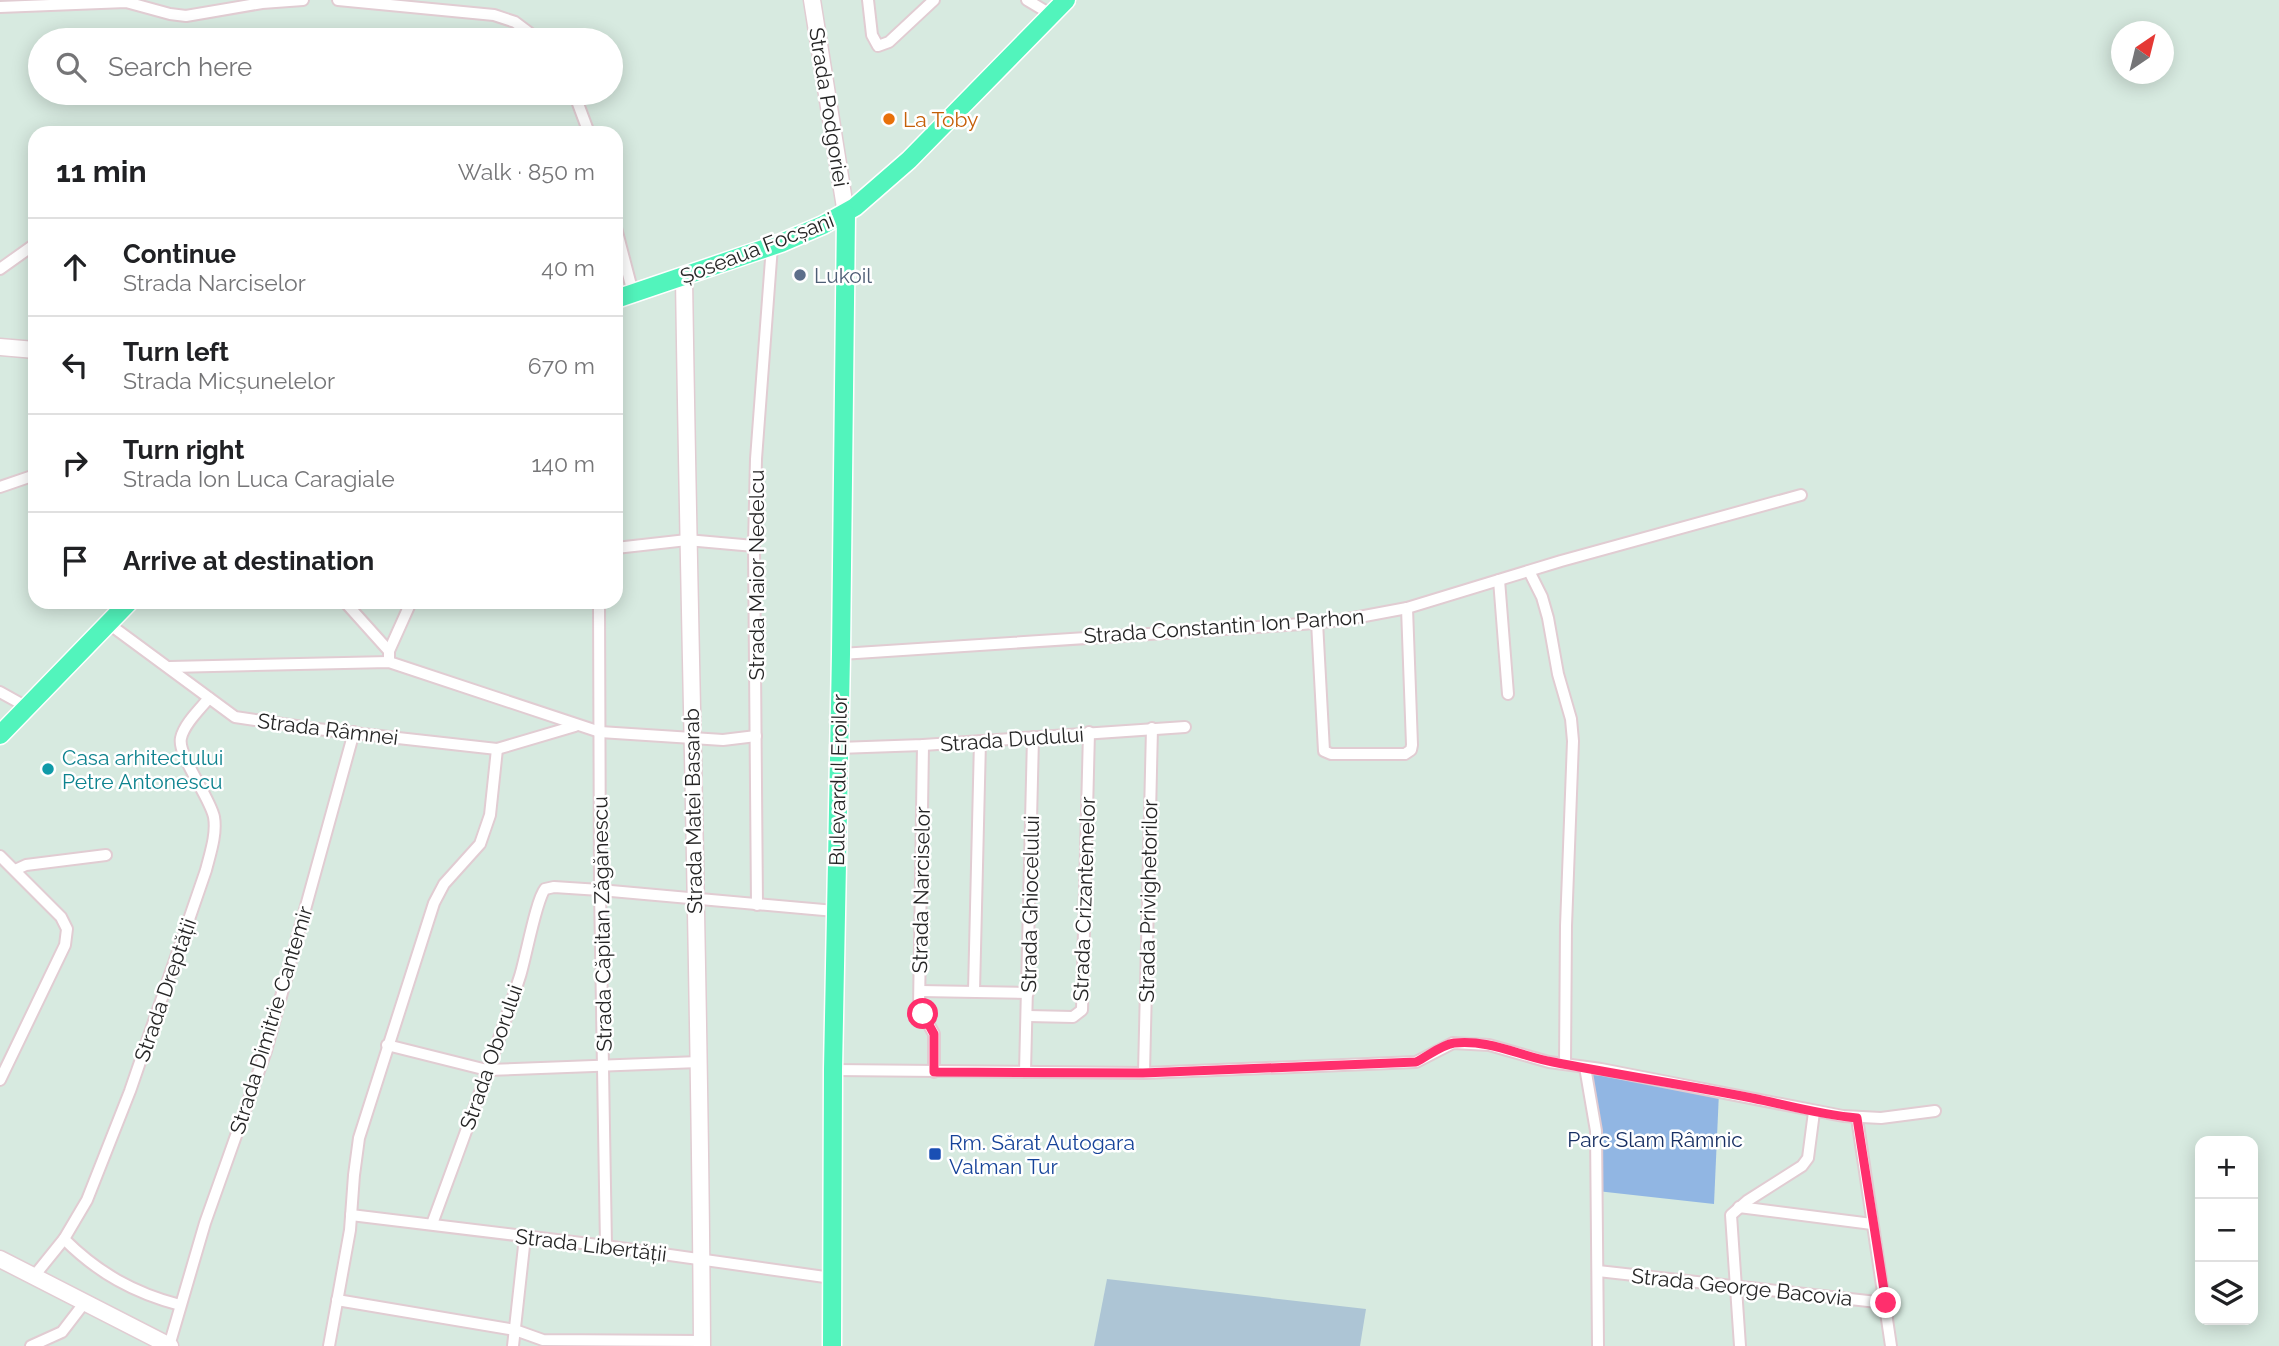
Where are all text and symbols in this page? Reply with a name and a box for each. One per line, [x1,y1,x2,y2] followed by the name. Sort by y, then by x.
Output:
[2111,21,2174,84] north arrow
[804,26,854,188] street label: Strada Podgoriei
[28,28,623,105] search box
[52,48,90,86] icon: search
[108,52,252,82] text: Search here
[903,107,978,132] place label: La Toby
[881,111,897,127] marker: La Toby
[56,154,147,189] text: 11 min
[458,158,595,185] text: Walk · 850 m
[677,207,837,289] street label: Șoseaua Focșani
[123,239,236,269] text: Continue
[56,248,94,286] icon: ahead
[541,254,595,281] text: 40 m
[814,263,872,288] place label: Lukoil
[792,267,808,283] marker: Lukoil
[123,269,306,296] text: Strada Narciselor
[123,337,229,367] text: Turn left
[56,346,94,384] icon: left
[528,352,595,379] text: 670 m
[123,367,335,394] text: Strada Micșunelelor
[123,435,244,465] text: Turn right
[56,444,94,482] icon: right
[532,450,595,477] text: 140 m
[123,465,395,492] text: Strada Ion Luca Caragiale
[744,470,769,680] street label: Strada Maior Nedelcu
[56,542,94,580] icon: arrive
[123,546,374,576] text: Arrive at destination
[1083,604,1365,648] street label: Strada Constantin Ion Parhon
[824,693,852,866] street label: Bulevardul Eroilor
[256,708,400,750] street label: Strada Râmnei
[679,708,707,914] street label: Strada Matei Basarab
[939,722,1085,756] street label: Strada Dudului
[62,745,223,794] place label: Casa arhitectului Petre Antonescu
[40,761,56,777] marker: Casa arhitectului Petre Antonescu
[587,796,617,1052] street label: Strada Căpitan Zăgănescu
[1068,796,1100,1002] street label: Strada Crizantemelor
[1134,799,1162,1003] street label: Strada Privighetorilor
[907,806,935,974] street label: Strada Narciselor
[1016,815,1044,993] street label: Strada Ghiocelului
[224,903,318,1137] street label: Strada Dimitrie Cantemir
[129,915,201,1065] street label: Strada Dreptății
[454,981,528,1133] street label: Strada Oborului
[907,998,938,1029] route start
[1567,1127,1743,1152] park label: Parc Slam Râmnic
[949,1130,1135,1179] place label: Rm. Sărat Autogara Valman Tur
[2195,1136,2258,1325] map controls
[2195,1136,2258,1199] button: +
[927,1146,943,1162] marker: Rm. Sărat Autogara Valman Tur
[2195,1199,2258,1262] button: −
[514,1223,668,1267] street label: Strada Libertății
[2195,1262,2258,1325] button: layers
[1630,1263,1854,1311] street label: Strada George Bacovia
[1870,1287,1901,1318] route end

